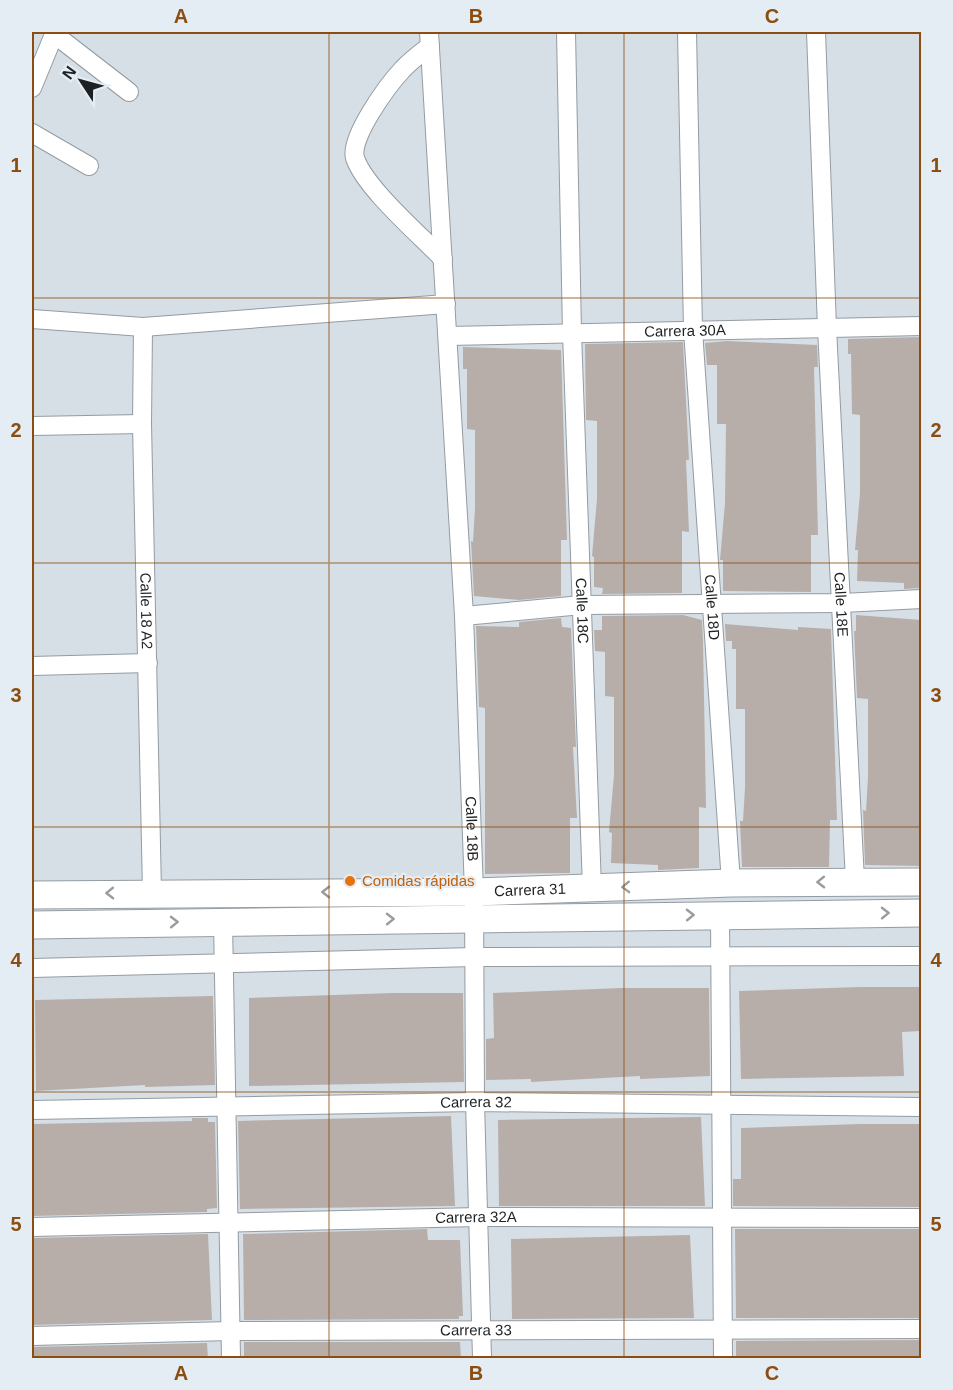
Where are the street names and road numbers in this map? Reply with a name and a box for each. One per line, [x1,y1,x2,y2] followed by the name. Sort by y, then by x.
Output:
[644,321,726,340] street label: Carrera 30A
[831,571,852,637] street label: Calle 18E
[137,572,156,650] street label: Calle 18 A2
[702,574,723,641] street label: Calle 18D
[573,577,592,644] street label: Calle 18C
[463,796,482,862] street label: Calle 18B
[494,880,566,899] street label: Carrera 31
[440,1093,512,1111] street label: Carrera 32
[435,1208,517,1226] street label: Carrera 32A
[440,1321,512,1338] street label: Carrera 33

